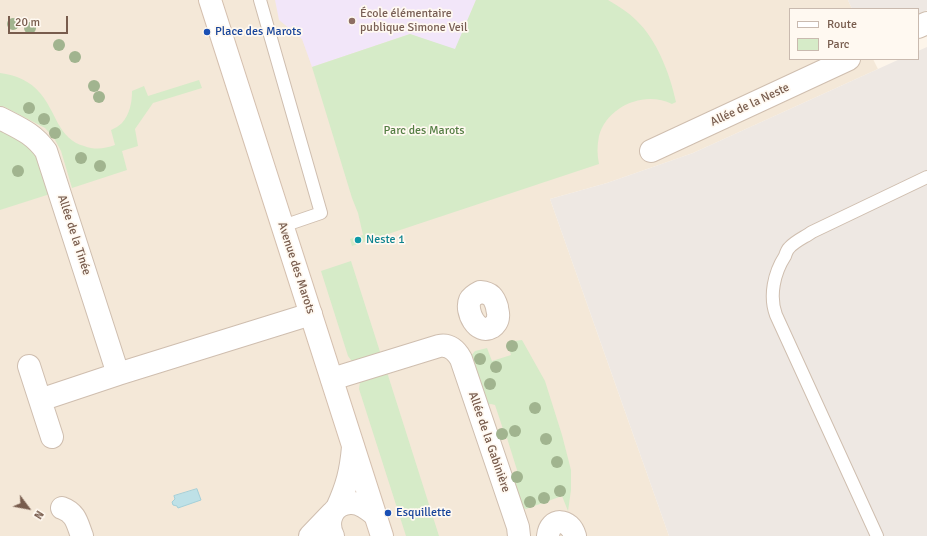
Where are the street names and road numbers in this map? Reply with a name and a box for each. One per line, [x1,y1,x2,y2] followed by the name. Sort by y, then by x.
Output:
[708,80,792,130] street label: Allée de la Neste
[54,193,94,277] street label: Allée de la Tinée
[274,220,318,316] street label: Avenue des Marots
[465,390,513,494] street label: Allée de la Gabinière

